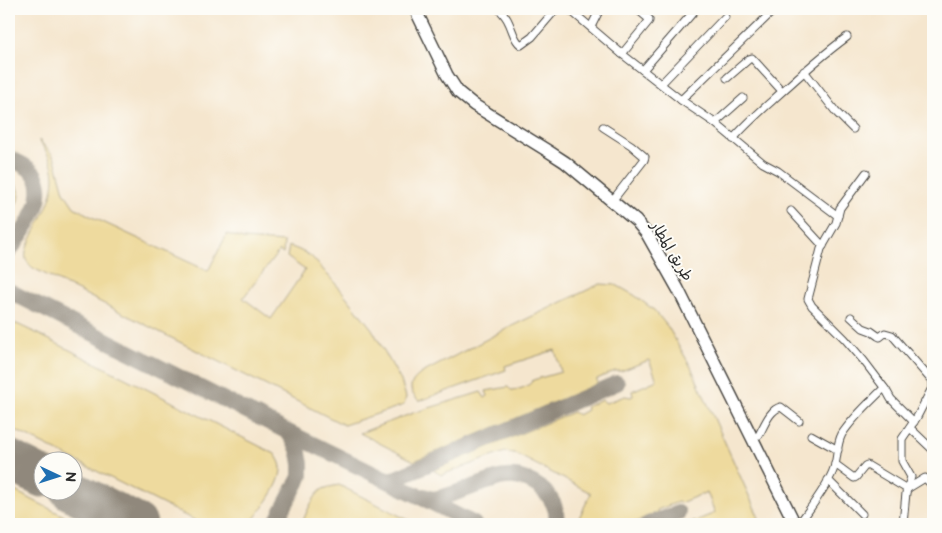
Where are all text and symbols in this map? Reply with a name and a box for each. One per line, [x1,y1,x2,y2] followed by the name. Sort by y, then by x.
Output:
[646,217,697,285] street label: طريق المطار
[32,450,82,500] north arrow
[62,471,79,483] text: N

